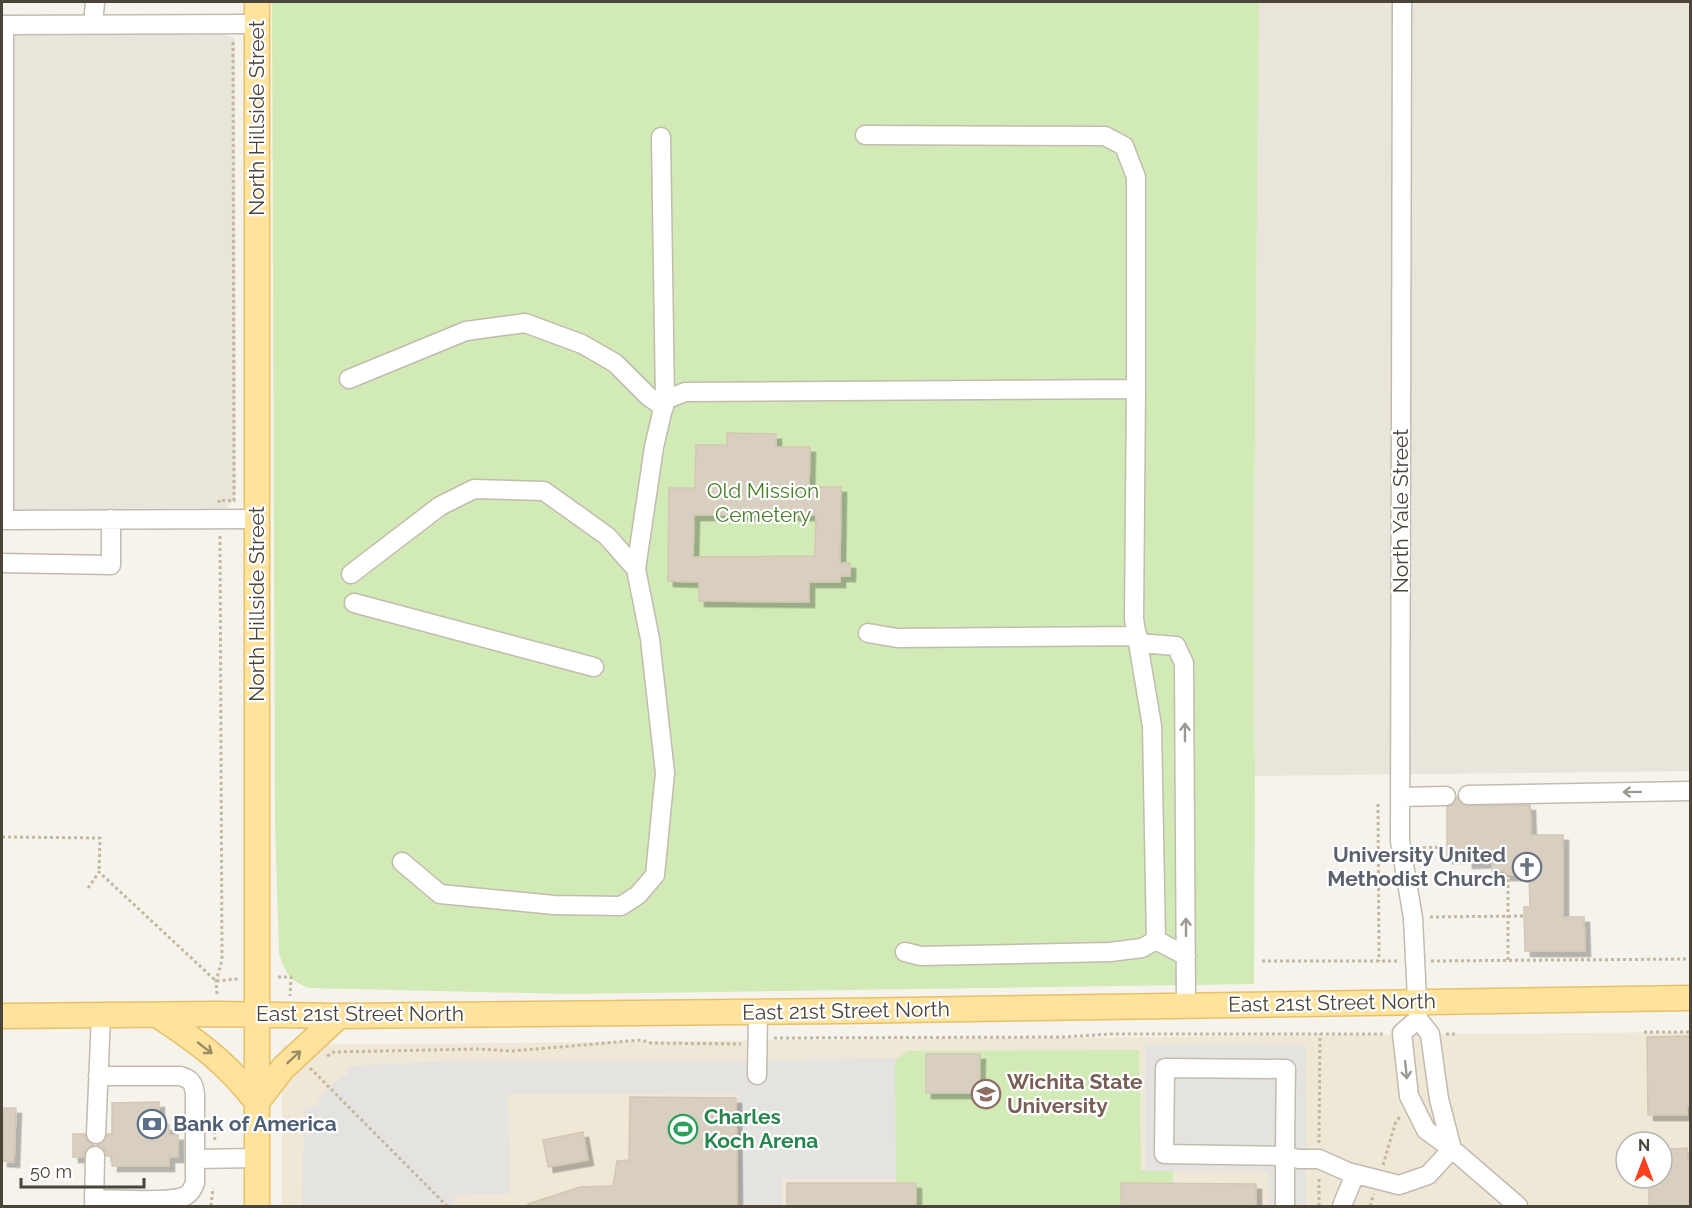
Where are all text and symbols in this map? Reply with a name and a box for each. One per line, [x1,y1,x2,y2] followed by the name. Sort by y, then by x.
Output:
[244,20,269,216] street label: North Hillside Street
[1388,429,1413,593] street label: North Yale Street
[707,478,819,527] park label: Old Mission Cemetery
[244,506,269,702] street label: North Hillside Street
[1179,722,1191,742] one-way arrow
[1623,786,1643,798] one-way arrow
[1327,842,1506,891] place label: University United Methodist Church
[1511,851,1543,883] church icon: University United Methodist Church
[1180,917,1192,937] one-way arrow
[1228,988,1436,1017] street label: East 21st Street North
[742,996,950,1025] street label: East 21st Street North
[256,1001,464,1026] street label: East 21st Street North
[196,1041,212,1054] one-way arrow
[287,1050,302,1065] one-way arrow
[1401,1059,1412,1079] one-way arrow
[1007,1069,1143,1118] place label: Wichita State University
[970,1078,1002,1110] school or university icon: Wichita State University
[704,1104,818,1153] place label: Charles Koch Arena
[136,1108,168,1140] bank icon: Bank of America
[173,1111,337,1136] place label: Bank of America
[667,1113,699,1145] sports icon: Charles Koch Arena
[1614,1130,1674,1190] north arrow
[1638,1136,1650,1155] text: N
[21,1151,144,1189] scale bar
[30,1161,72,1182] text: 50 m

